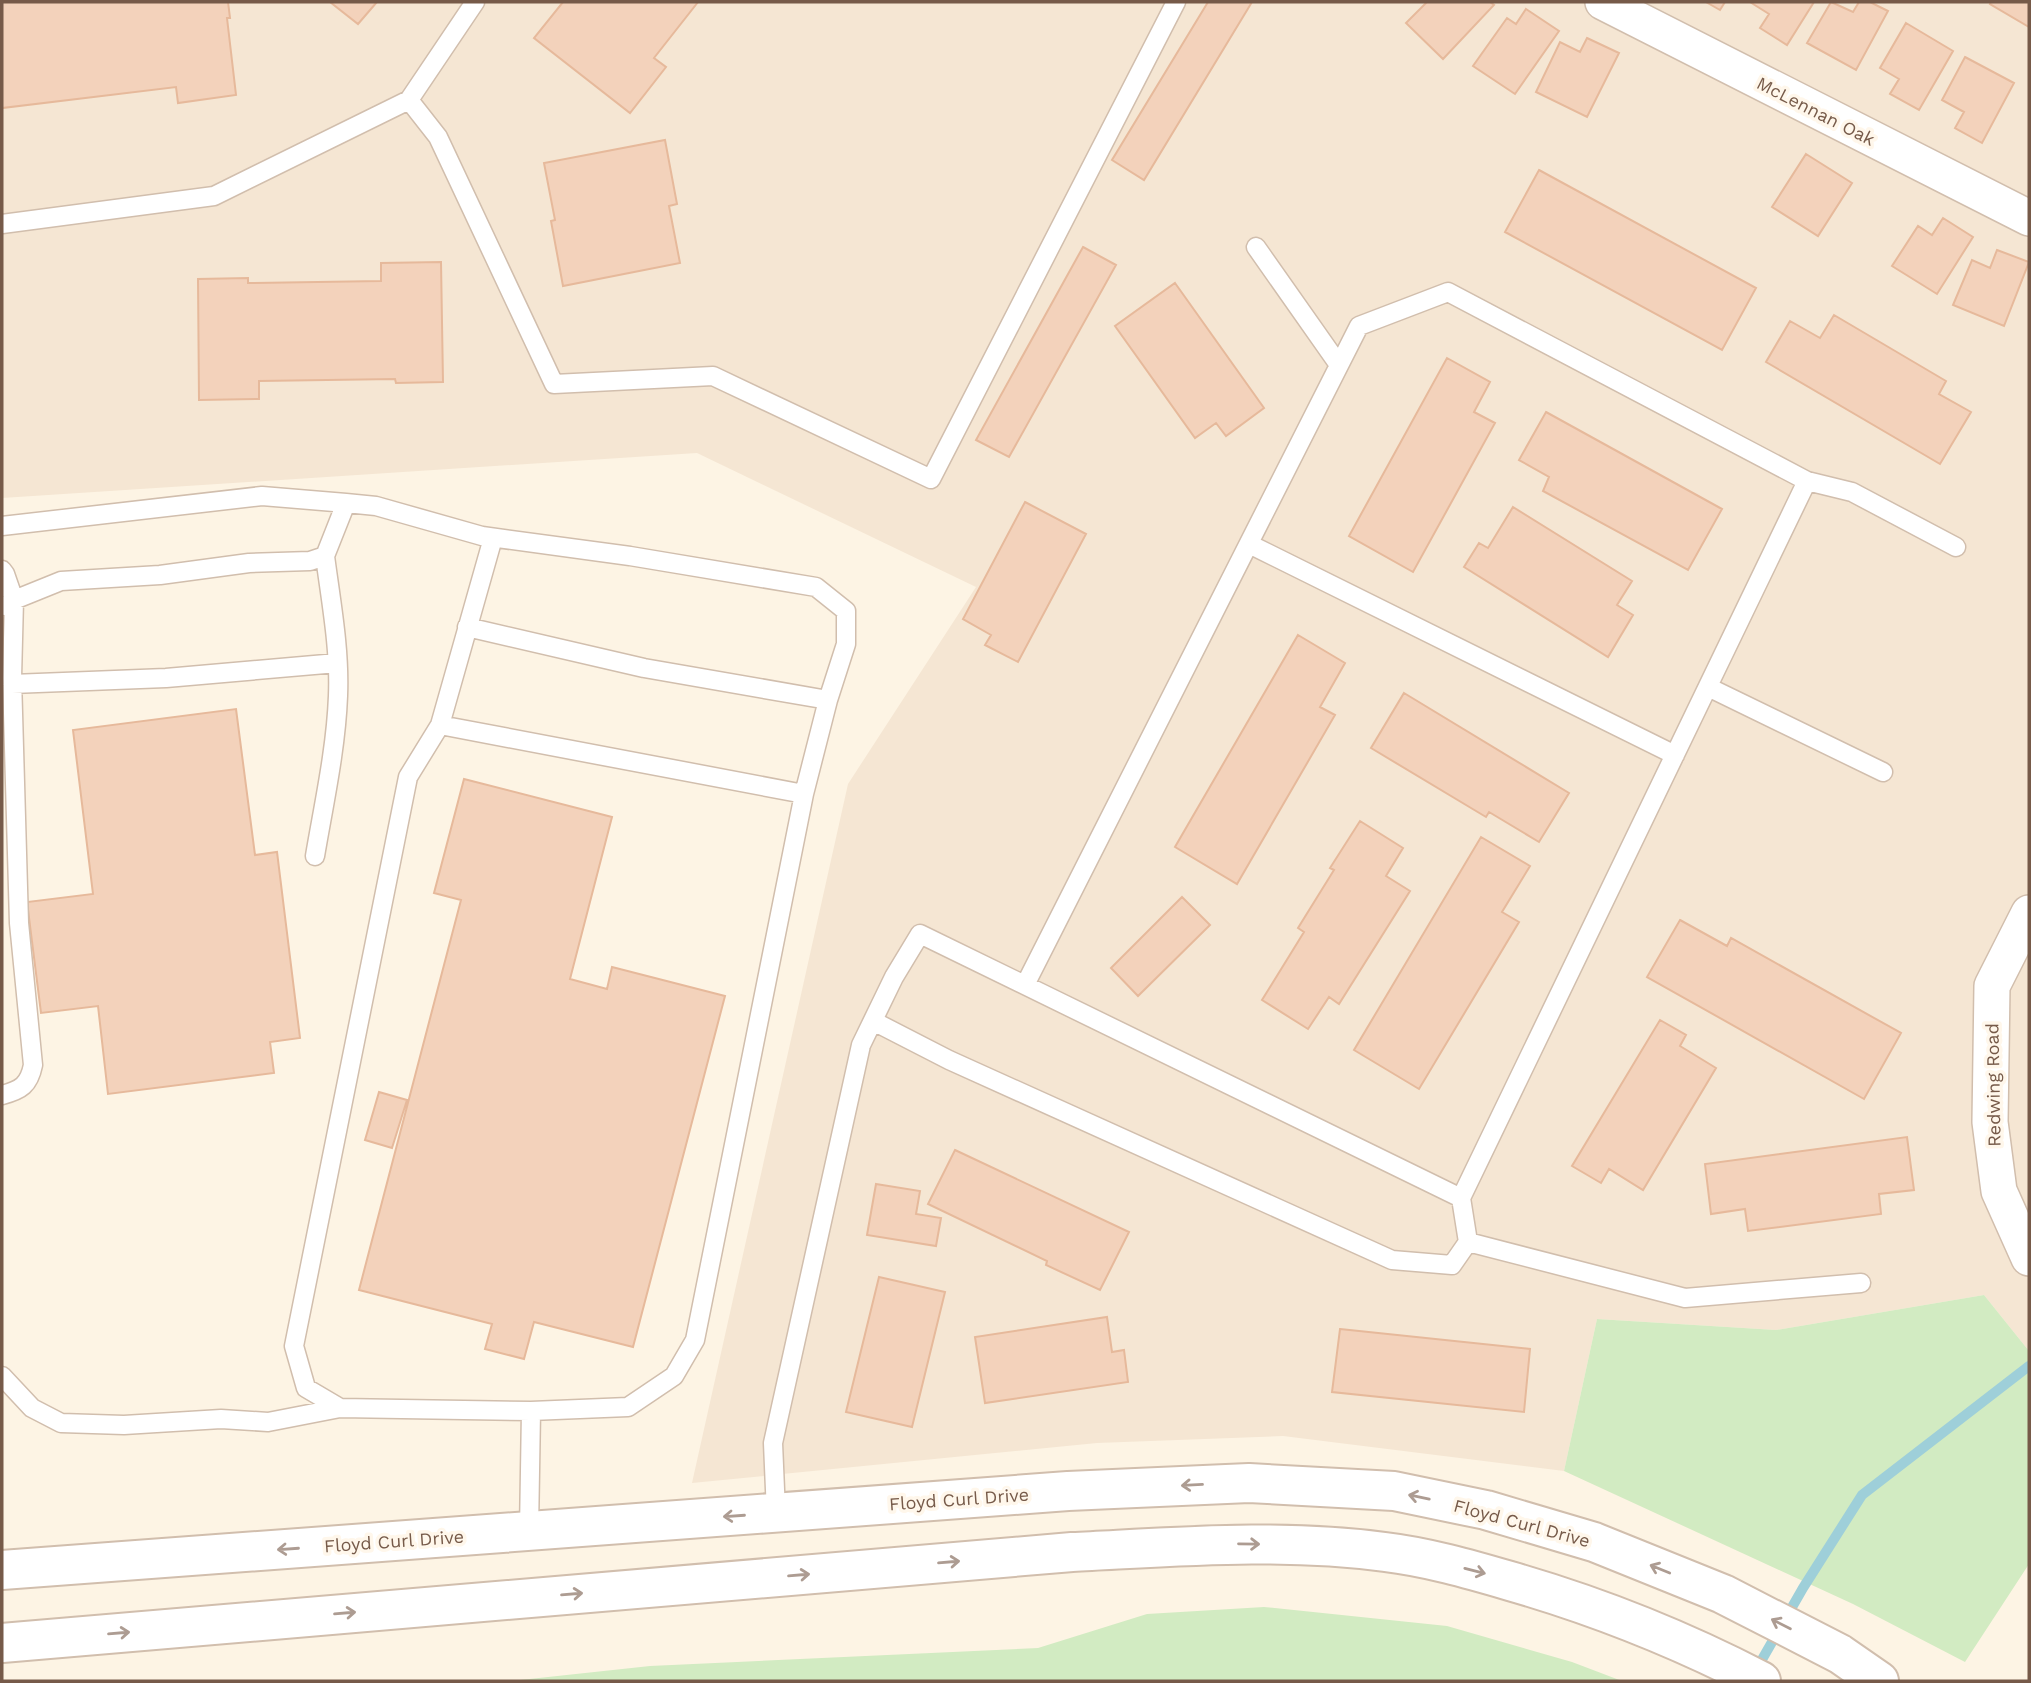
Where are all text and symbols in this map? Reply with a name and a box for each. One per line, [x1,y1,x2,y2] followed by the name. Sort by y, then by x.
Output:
[1753,72,1879,150] street label: McLennan Oak
[1981,1023,2005,1147] street label: Redwing Road
[1181,1479,1204,1492] one-way arrow
[888,1484,1030,1514] street label: Floyd Curl Drive
[1408,1489,1431,1503] one-way arrow
[1452,1495,1592,1551] street label: Floyd Curl Drive
[724,1510,746,1523] one-way arrow
[323,1526,465,1556] street label: Floyd Curl Drive
[1238,1537,1261,1551] one-way arrow
[277,1543,299,1556] one-way arrow
[937,1555,960,1568] one-way arrow
[1649,1561,1671,1574] one-way arrow
[1463,1565,1485,1578] one-way arrow
[787,1568,809,1581] one-way arrow
[560,1587,583,1600] one-way arrow
[333,1606,356,1619] one-way arrow
[1772,1617,1792,1631] one-way arrow
[107,1626,129,1639] one-way arrow

